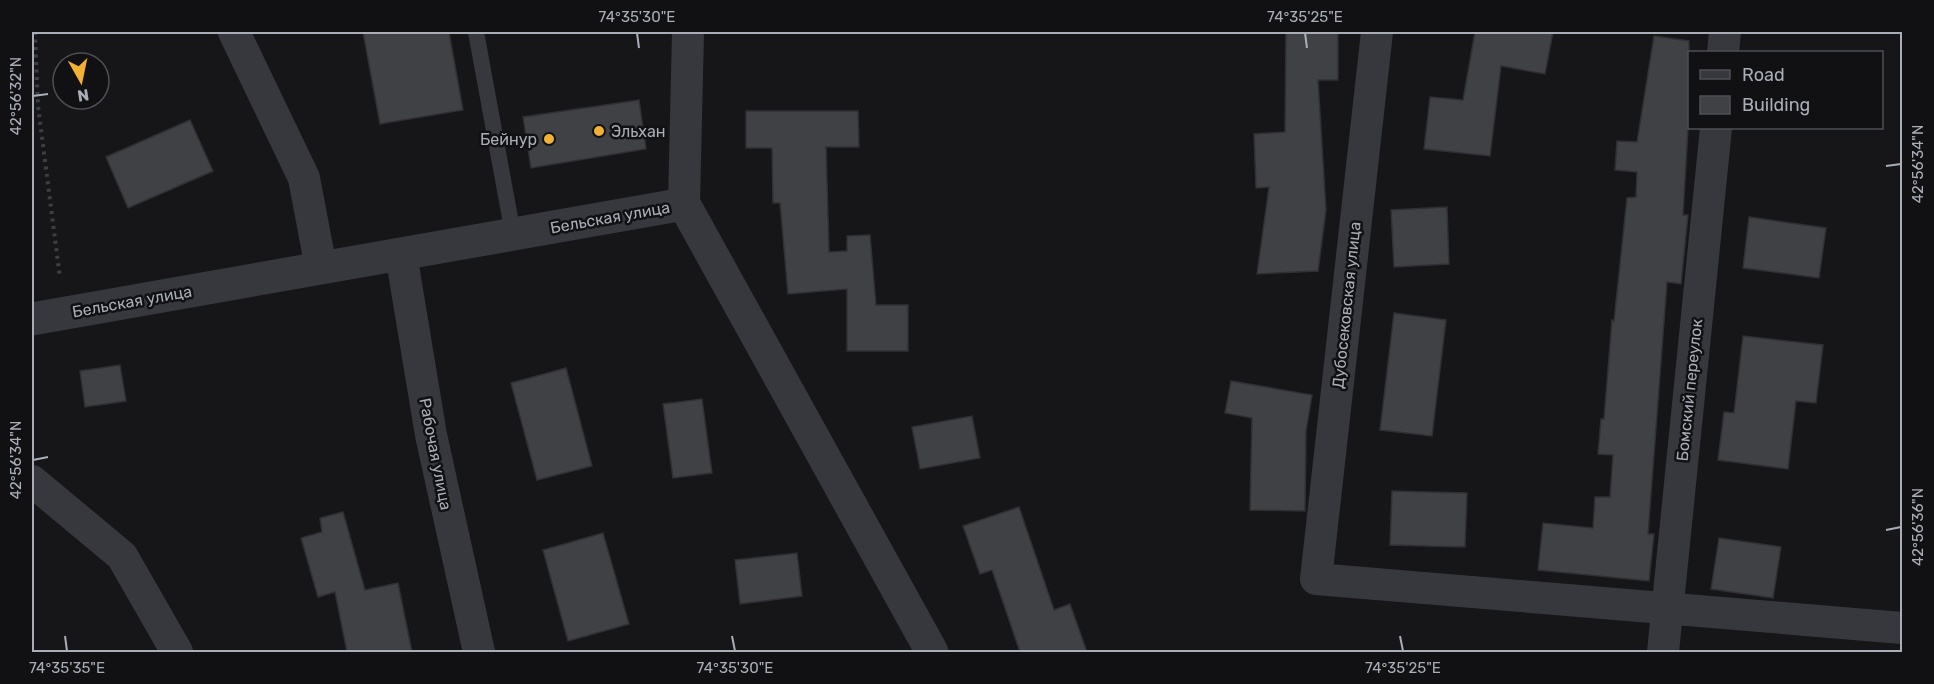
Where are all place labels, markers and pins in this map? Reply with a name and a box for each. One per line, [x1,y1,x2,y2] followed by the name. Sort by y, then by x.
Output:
[611,122,666,141] place label: Эльхан
[592,124,606,138] marker: Эльхан
[480,130,537,149] place label: Бейнур
[542,132,556,146] marker: Бейнур

